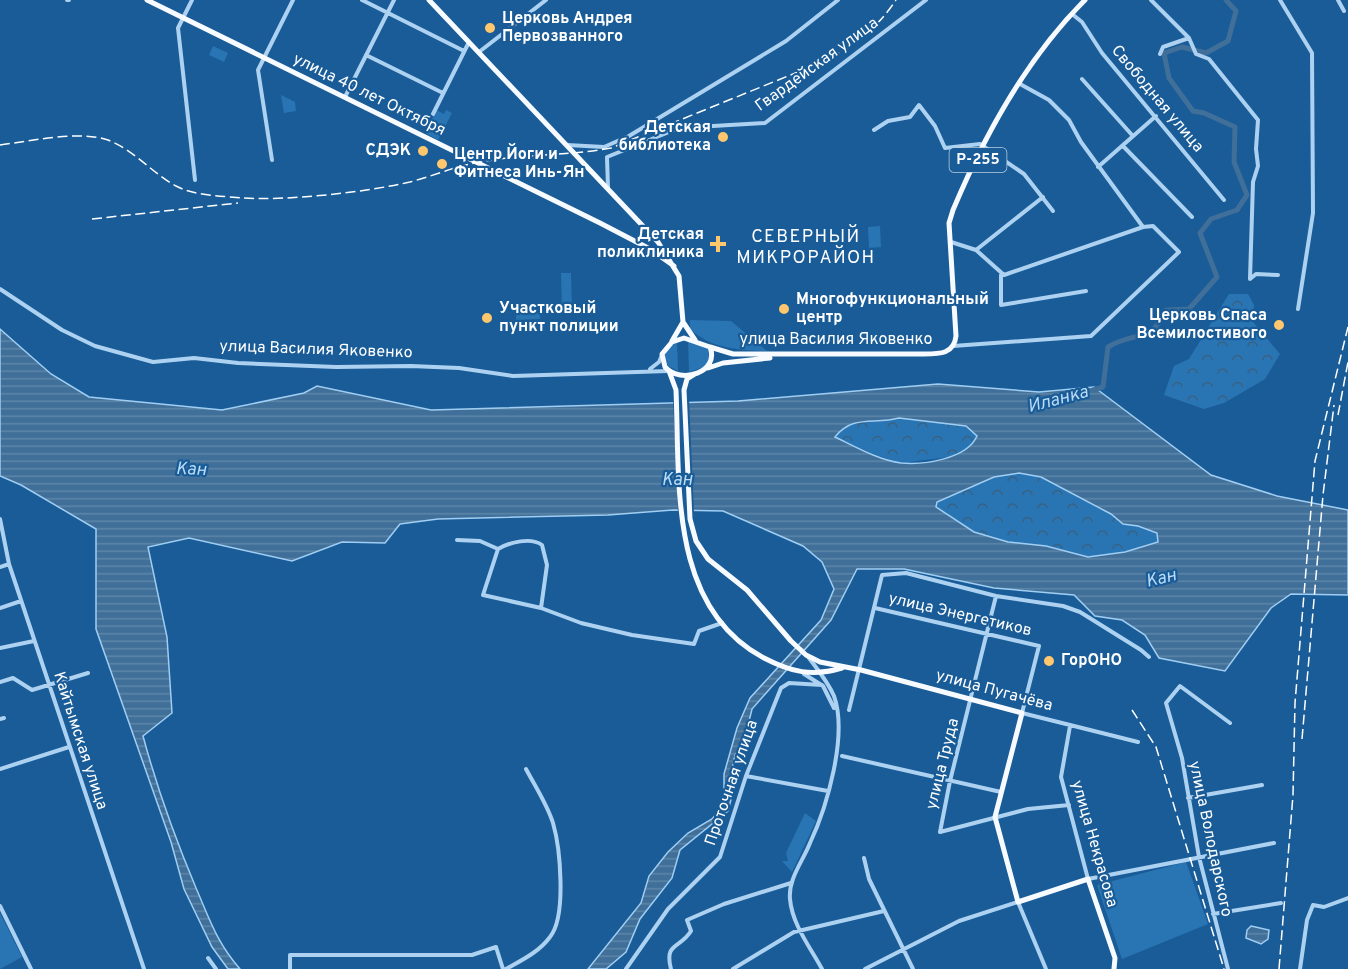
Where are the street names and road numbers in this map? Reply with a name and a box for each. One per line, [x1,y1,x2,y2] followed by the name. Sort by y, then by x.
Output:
[751,14,883,116] street label: Гвардейская улица
[1106,41,1208,157] street label: Свободная улица
[289,49,449,141] street label: улица 40 лет Октября
[950,148,1006,172] road number: Р-255
[739,330,933,350] street label: улица Василия Яковенко
[219,337,413,363] street label: улица Василия Яковенко
[886,589,1034,641] street label: улица Энергетиков
[933,666,1055,716] street label: улица Пугачёва
[48,670,112,812] street label: Кайтымская улица
[922,716,964,812] street label: улица Труда
[701,718,763,848] street label: Проточная улица
[1184,759,1236,919] street label: улица Володарского
[1066,778,1122,910] street label: улица Некрасова

